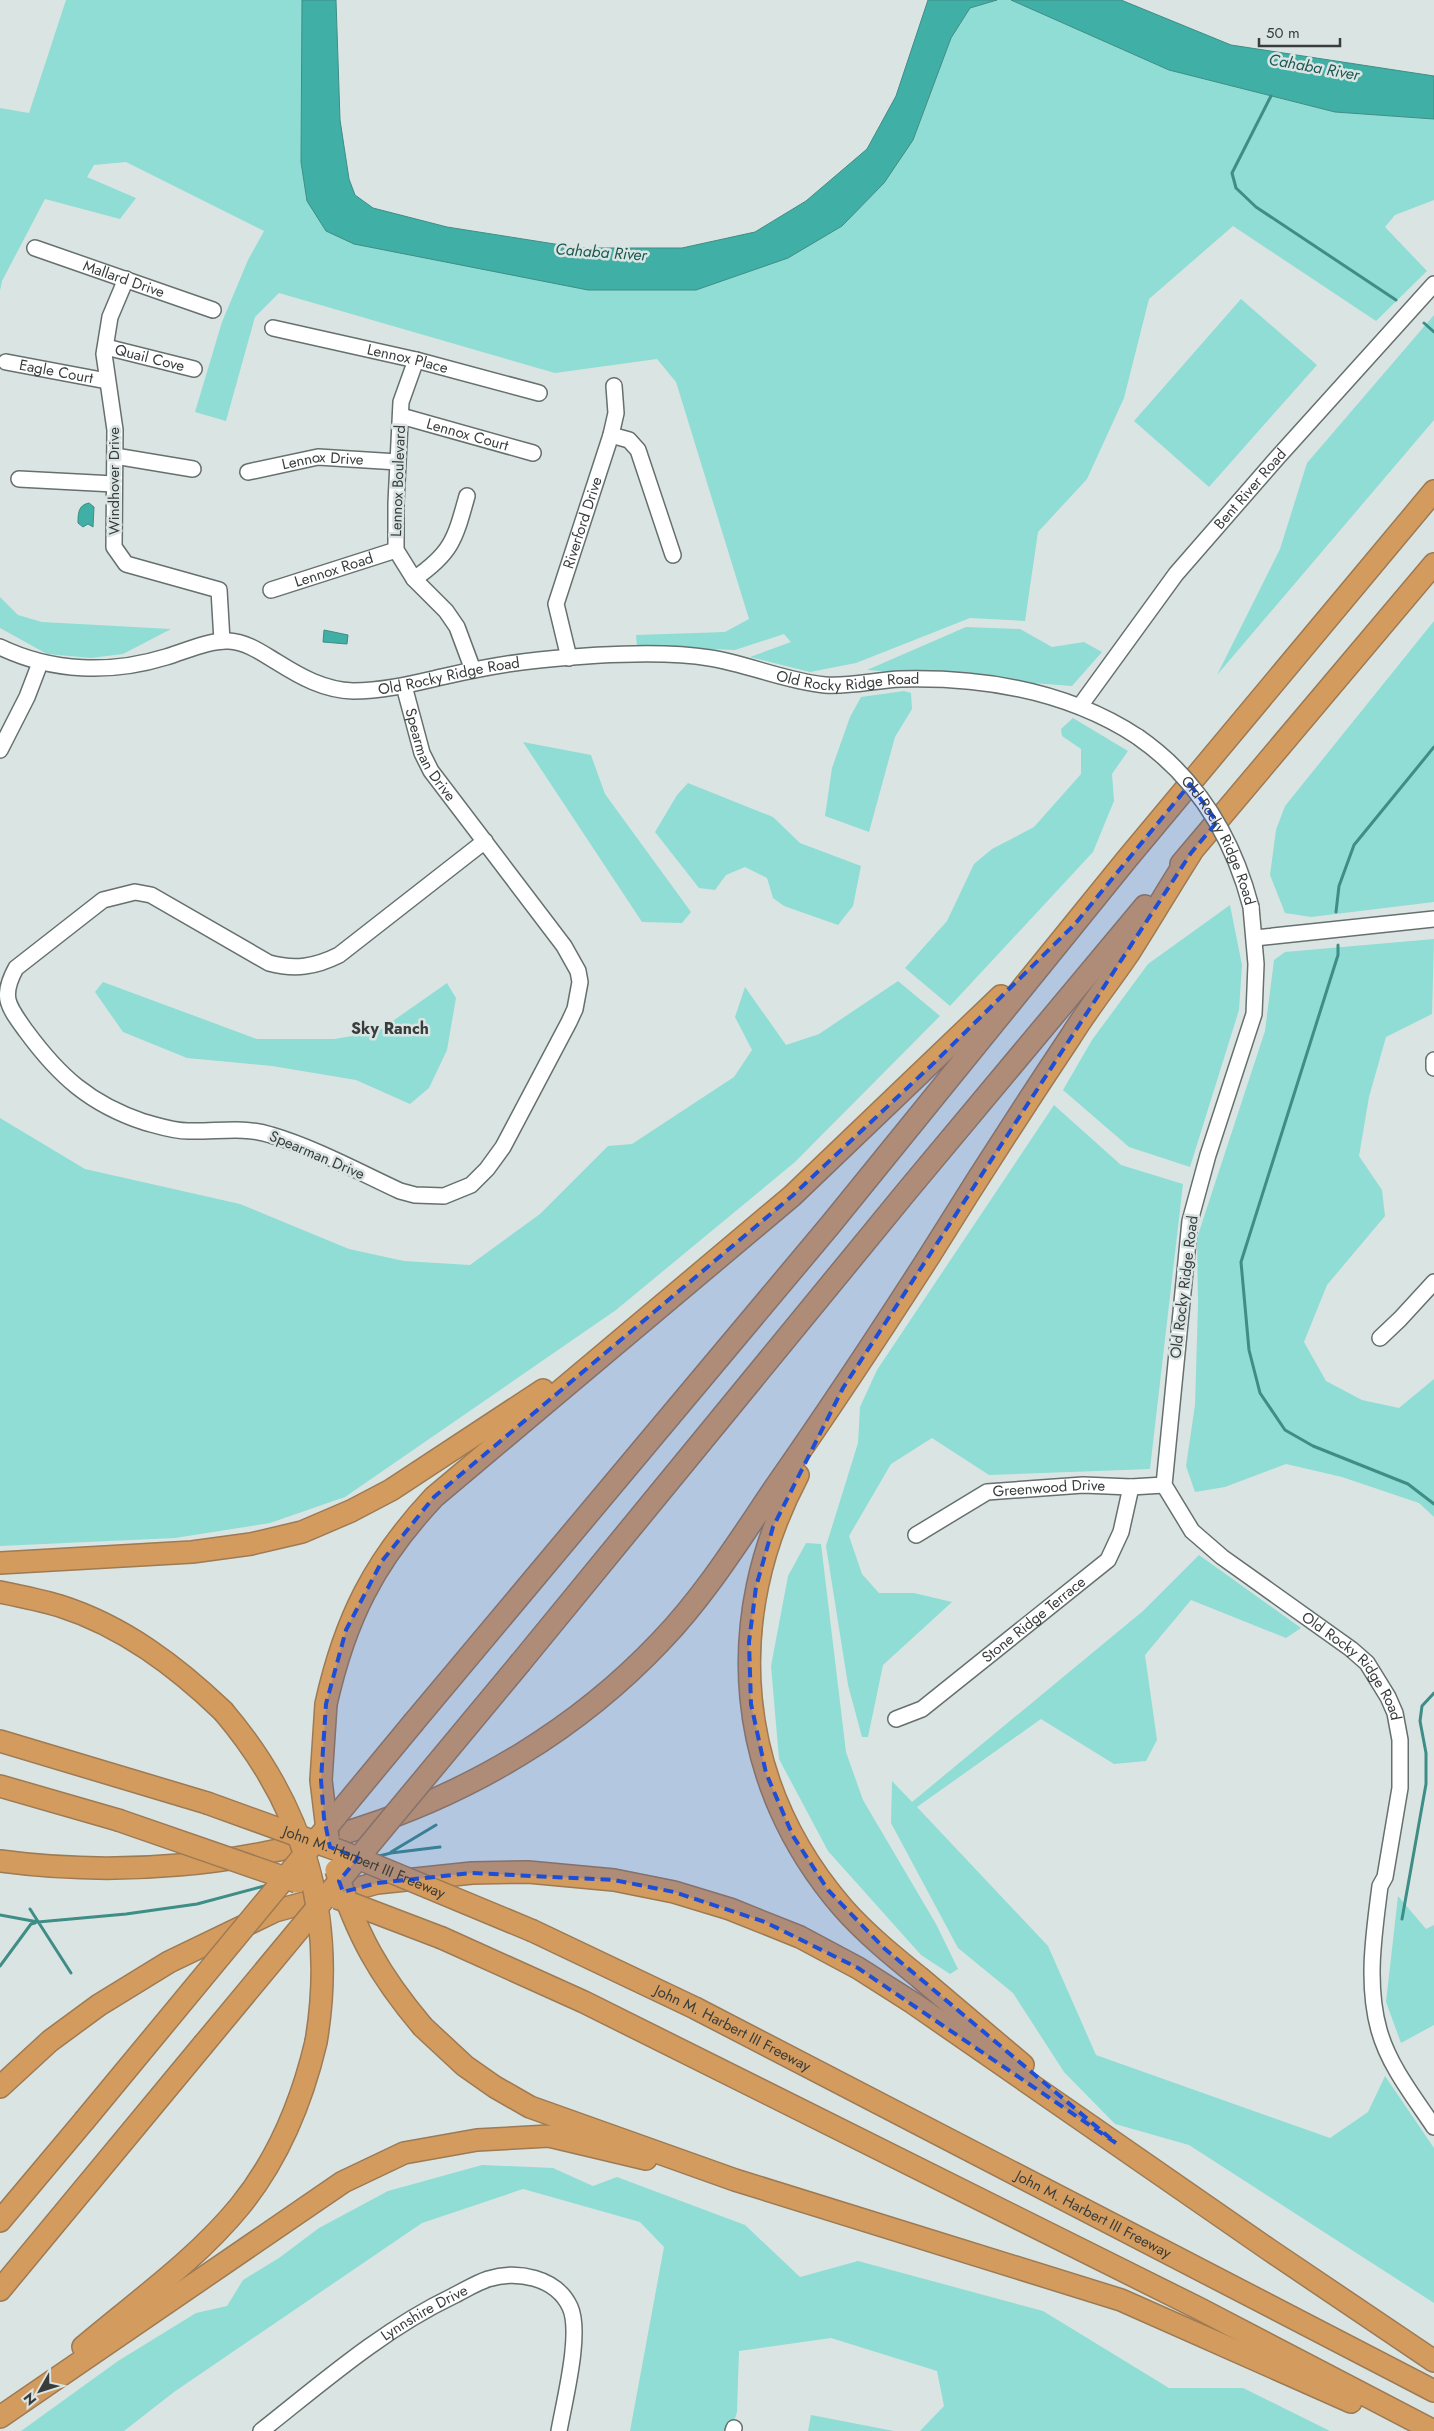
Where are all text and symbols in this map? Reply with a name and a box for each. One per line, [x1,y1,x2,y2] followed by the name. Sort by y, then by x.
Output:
[1259,15,1340,47] scale bar
[1266,22,1300,44] text: 50 m
[1267,48,1363,87] water label: Cahaba River
[554,237,649,267] water label: Cahaba River
[80,255,168,303] street label: Mallard Drive
[365,338,451,379] street label: Lennox Place
[112,339,187,377] street label: Quail Cove
[17,354,95,389] street label: Eagle Court
[424,413,511,457] street label: Lennox Court
[385,425,411,537] street label: Lennox Boulevard
[103,427,125,535] street label: Windhover Drive
[1209,444,1291,534] street label: Bent River Road
[280,446,365,475] street label: Lennox Drive
[557,474,608,572] street label: Riverford Drive
[292,547,376,593] street label: Lennox Road
[377,651,521,700] street label: Old Rocky Ridge Road
[774,664,919,696] street label: Old Rocky Ridge Road
[399,706,461,806] street label: Spearman Drive
[1176,771,1261,908] street label: Old Rocky Ridge Road
[351,1017,429,1040] district label: Sky Ranch
[266,1125,368,1185] street label: Spearman Drive
[1164,1214,1204,1360] street label: Old Rocky Ridge Road
[992,1474,1106,1503] street label: Greenwood Drive
[977,1571,1091,1668] street label: Stone Ridge Terrace
[1297,1606,1407,1722] street label: Old Rocky Ridge Road
[278,1820,449,1904] street label: John M. Harbert III Freeway
[649,1978,815,2077] street label: John M. Harbert III Freeway
[1010,2164,1175,2264] street label: John M. Harbert III Freeway
[376,2279,472,2346] street label: Lynnshire Drive
[15,2366,65,2416] north arrow
[19,2389,41,2410] text: N

